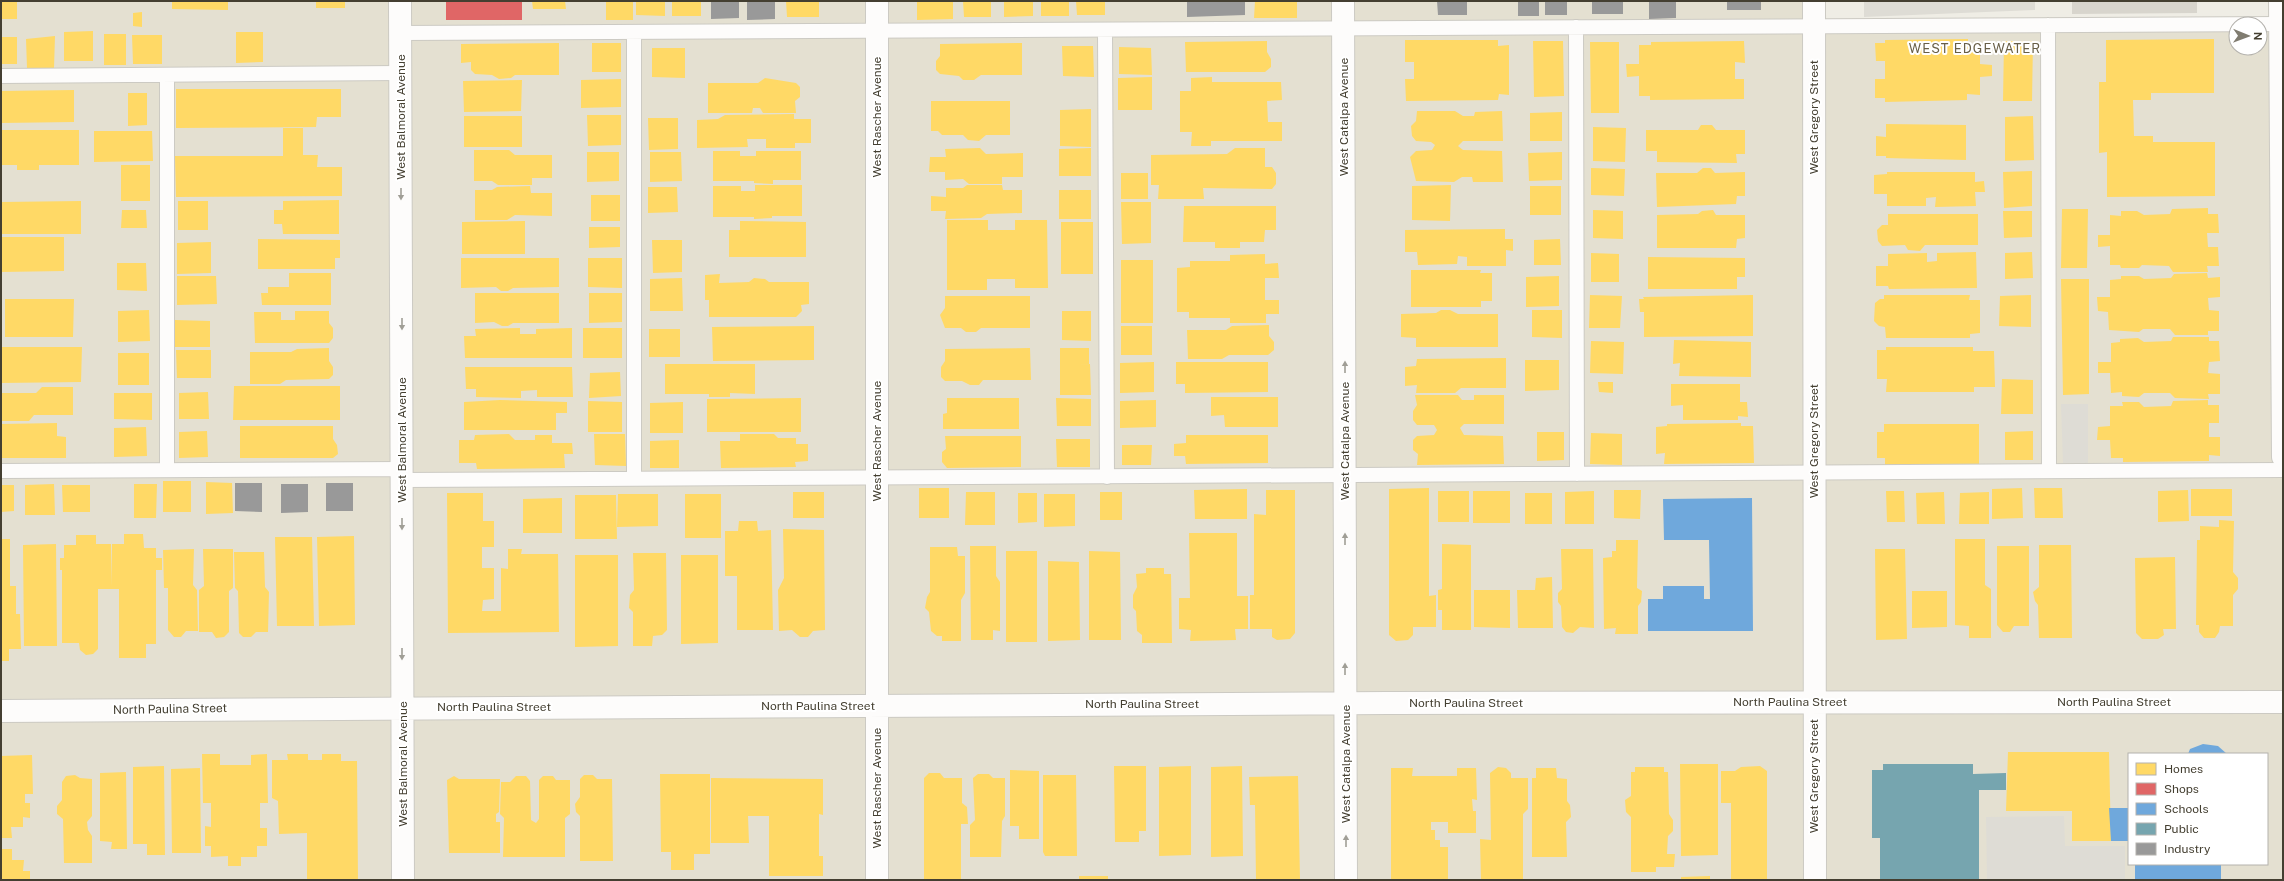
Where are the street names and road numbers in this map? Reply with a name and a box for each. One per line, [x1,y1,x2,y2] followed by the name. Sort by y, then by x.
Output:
[394,54,408,180] street label: West Balmoral Avenue
[870,56,884,177] street label: West Rascher Avenue
[1337,58,1351,176] street label: West Catalpa Avenue
[1807,59,1821,174] street label: West Gregory Street
[395,377,409,503] street label: West Balmoral Avenue
[870,380,884,501] street label: West Rascher Avenue
[1338,382,1352,500] street label: West Catalpa Avenue
[1807,383,1821,498] street label: West Gregory Street
[1733,695,1847,709] street label: North Paulina Street
[2057,695,2171,709] street label: North Paulina Street
[1409,696,1523,710] street label: North Paulina Street
[1085,697,1199,711] street label: North Paulina Street
[761,699,875,713] street label: North Paulina Street
[437,700,551,714] street label: North Paulina Street
[113,701,227,717] street label: North Paulina Street
[396,701,410,827] street label: West Balmoral Avenue
[1339,705,1353,823] street label: West Catalpa Avenue
[1807,718,1821,833] street label: West Gregory Street
[870,727,884,848] street label: West Rascher Avenue

